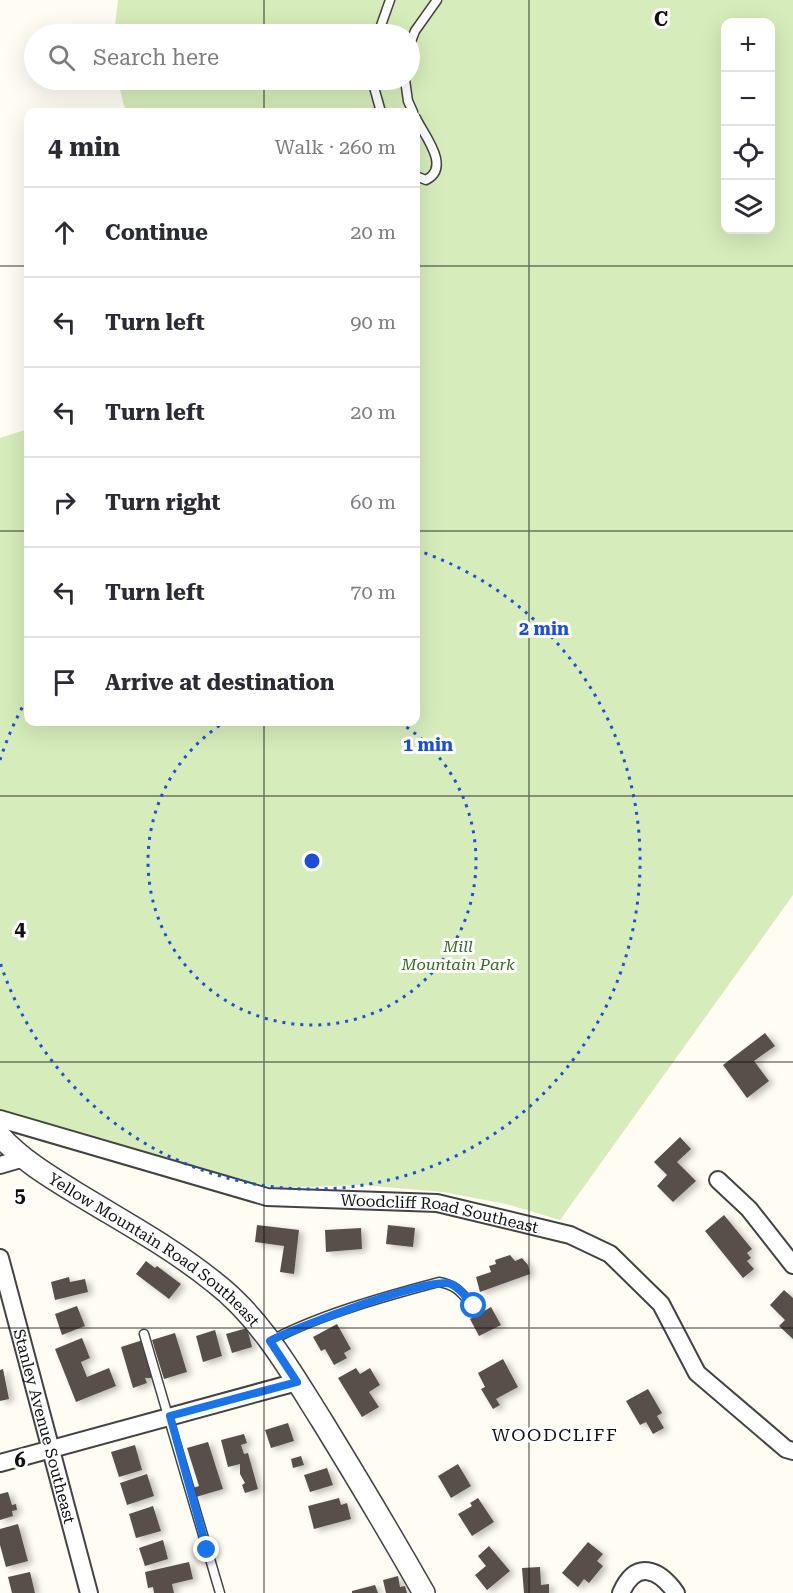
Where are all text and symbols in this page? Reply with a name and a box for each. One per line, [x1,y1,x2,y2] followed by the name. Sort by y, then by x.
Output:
[654,7,668,31] text: C
[721,18,775,234] map controls
[721,18,775,72] button: +
[24,24,420,90] search box
[45,41,78,74] icon: search
[93,45,219,70] text: Search here
[721,72,775,126] button: −
[721,126,775,180] button: locate
[48,132,120,162] text: 4 min
[275,135,396,159] text: Walk · 260 m
[721,180,775,234] button: layers
[48,216,81,249] icon: ahead
[105,220,208,245] text: Continue
[350,220,396,244] text: 20 m
[48,306,81,339] icon: left
[105,310,205,335] text: Turn left
[350,310,396,334] text: 90 m
[48,396,81,429] icon: left
[105,400,205,425] text: Turn left
[350,400,396,424] text: 20 m
[48,486,81,519] icon: right
[105,490,220,515] text: Turn right
[350,490,396,514] text: 60 m
[48,576,81,609] icon: left
[105,580,205,605] text: Turn left
[350,580,396,604] text: 70 m
[519,618,569,639] text: 2 min
[48,666,81,699] icon: arrive
[105,670,334,695] text: Arrive at destination
[403,734,453,755] text: 1 min
[302,851,322,871] centre of rings
[14,917,26,941] text: 4
[400,937,515,974] park label: Mill Mountain Park
[45,1169,264,1330] street label: Yellow Mountain Road Southeast
[14,1183,26,1207] text: 5
[340,1190,541,1237] street label: Woodcliff Road Southeast
[460,1292,486,1318] route start
[10,1327,80,1526] street label: Stanley Avenue Southeast
[492,1424,618,1445] district label: WOODCLIFF
[14,1448,26,1472] text: 6
[193,1536,219,1562] route end

